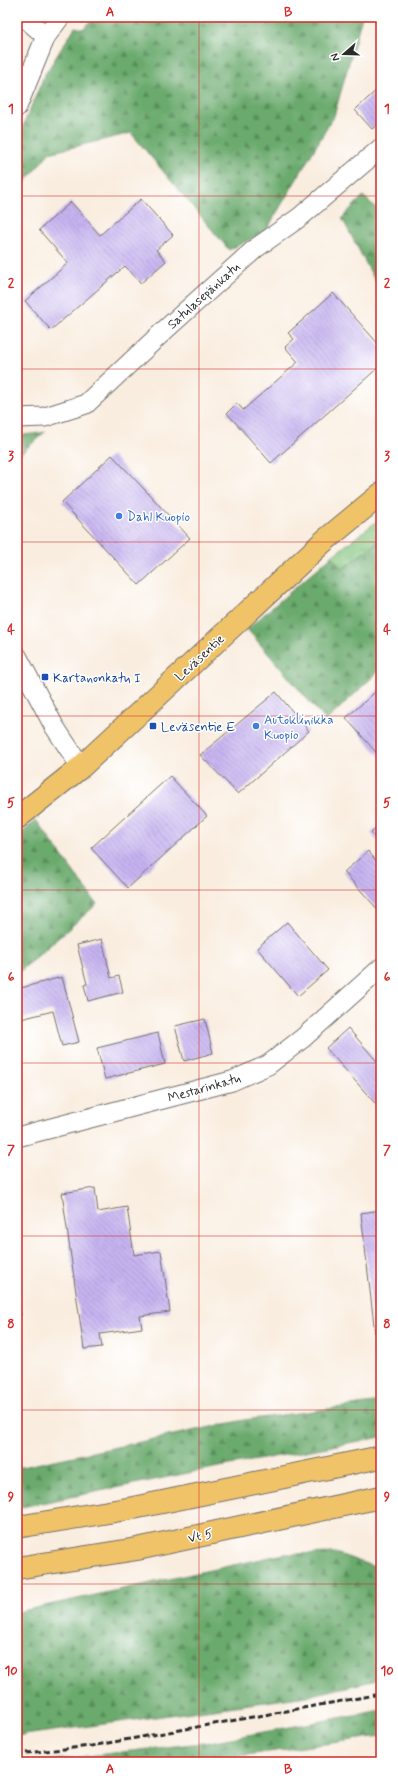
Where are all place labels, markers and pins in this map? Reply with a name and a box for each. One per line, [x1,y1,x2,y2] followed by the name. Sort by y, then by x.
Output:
[127,509,191,526] place label: Dahl Kuopio
[114,511,124,521] marker: Dahl Kuopio
[53,670,141,687] place label: Kartanonkatu I
[40,672,50,682] marker: Kartanonkatu I
[264,712,334,744] place label: Autoklinikka Kuopio
[161,719,235,736] place label: Leväsentie E
[148,721,158,731] marker: Leväsentie E
[251,721,261,731] marker: Autoklinikka Kuopio

